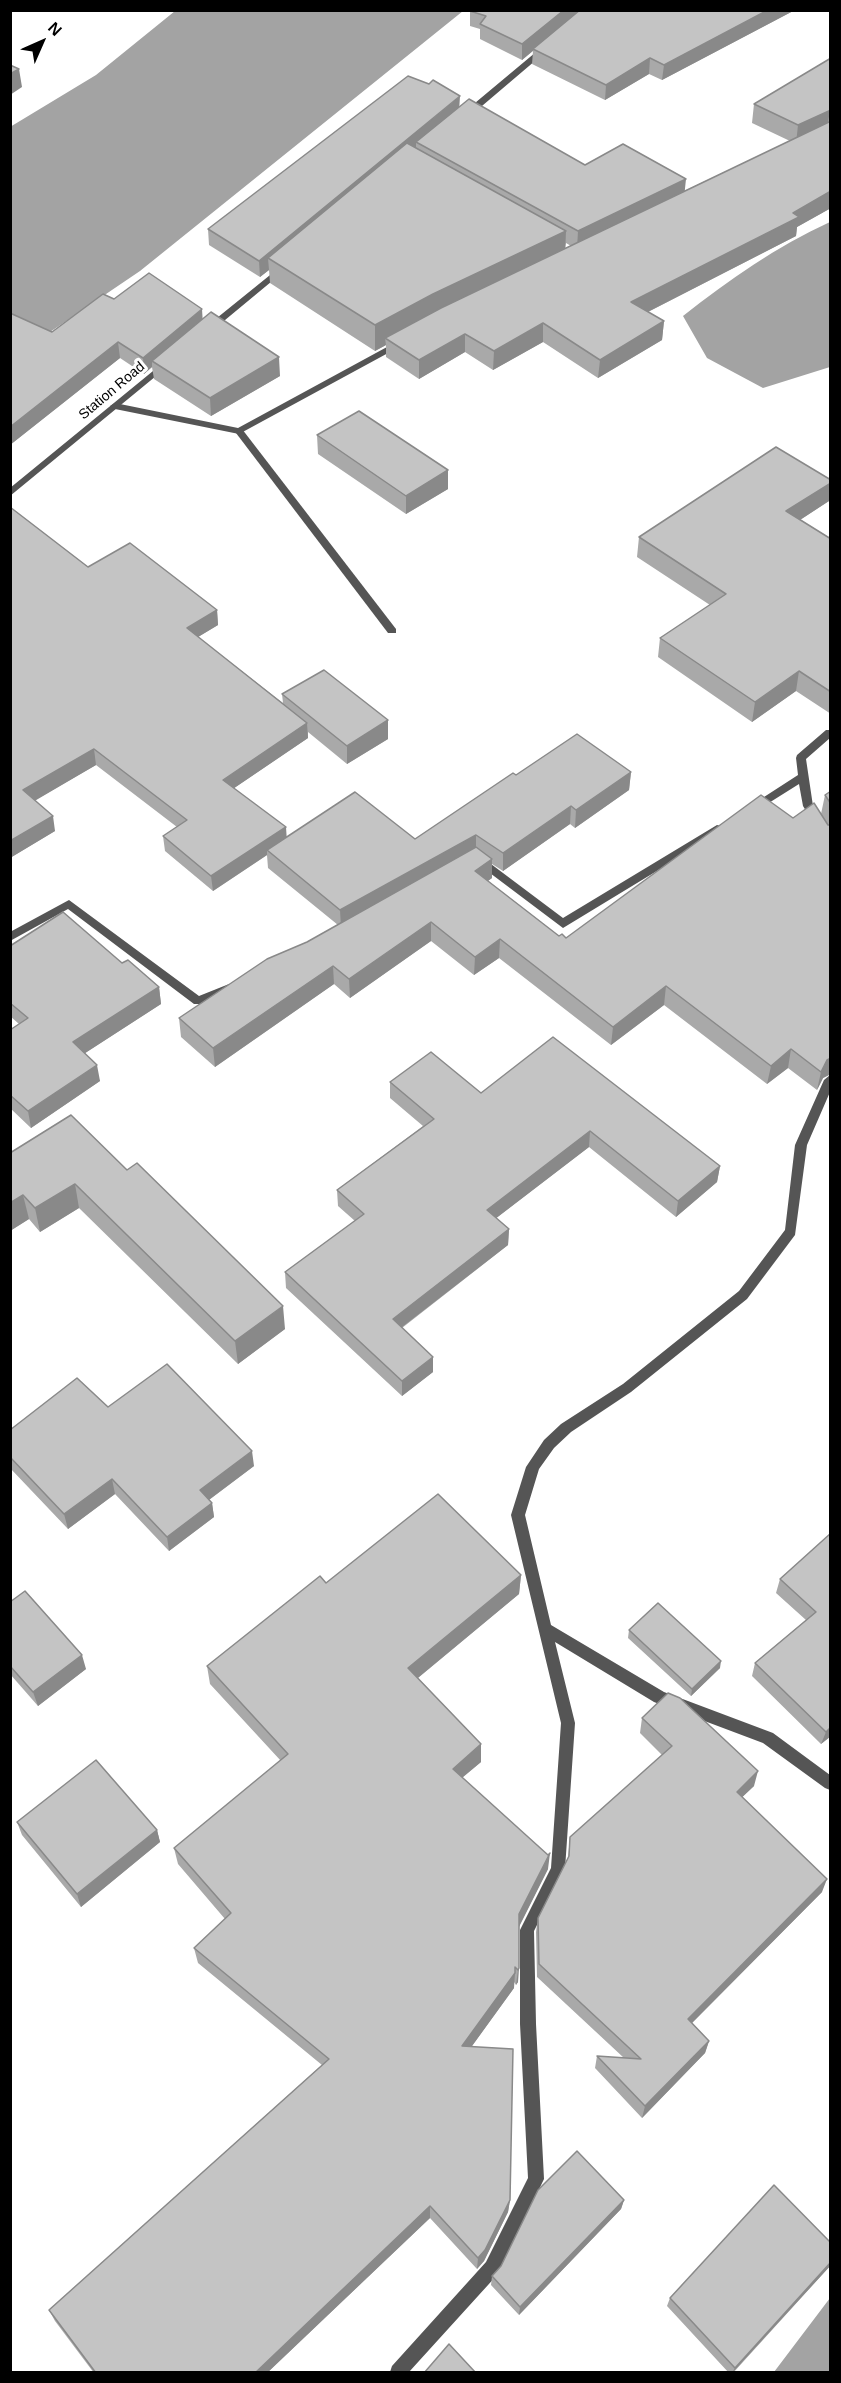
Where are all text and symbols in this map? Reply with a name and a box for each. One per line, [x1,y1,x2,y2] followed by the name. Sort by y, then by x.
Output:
[12,12,72,72] north arrow
[45,19,65,39] text: N
[76,359,148,423] street label: Station Road

